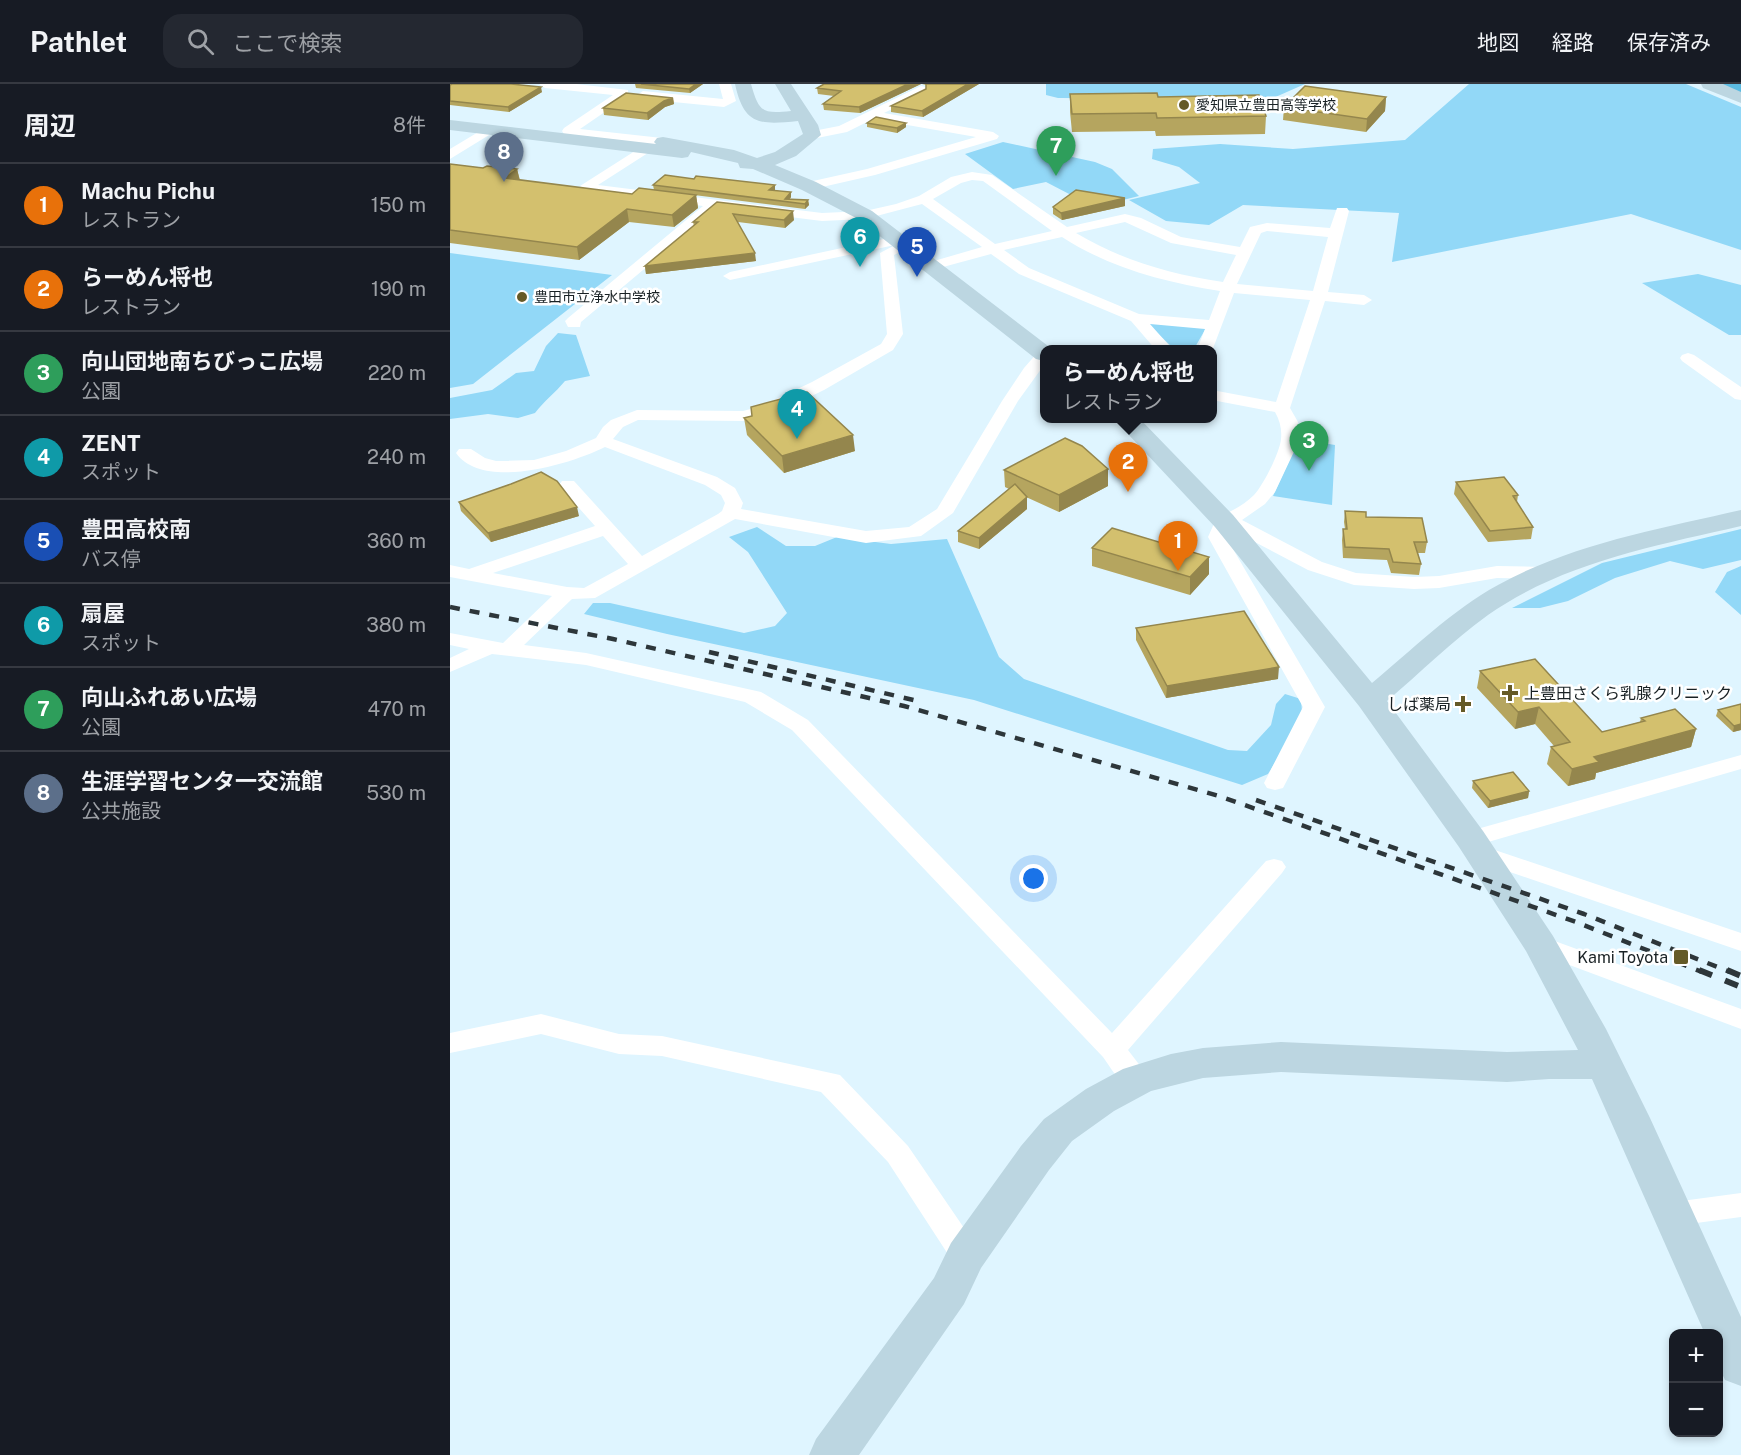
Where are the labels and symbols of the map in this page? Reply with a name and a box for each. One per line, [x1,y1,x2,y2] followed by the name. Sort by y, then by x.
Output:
[1196,97,1336,113] place label: 愛知県立豊田高等学校
[1177,98,1191,112] marker: 愛知県立豊田高等学校
[1036,126,1076,176] pin: 7
[484,132,524,182] pin: 8
[840,218,880,267] pin: 6
[898,228,936,277] pin: 5
[534,289,660,305] place label: 豊田市立浄水中学校
[515,290,529,304] marker: 豊田市立浄水中学校
[778,390,816,439] pin: 4
[1290,422,1328,471] pin: 3
[1108,442,1148,492] pin: 2
[1158,522,1198,571] pin: 1
[1501,684,1519,702] marker: 上豊田さくら乳腺クリニック
[1524,684,1732,703] place label: 上豊田さくら乳腺クリニック
[1387,695,1451,714] place label: しば薬局
[1456,697,1470,711] marker: しば薬局
[1019,864,1048,893] your location
[1577,948,1668,967] place label: Kami Toyota
[1672,948,1690,966] marker: Kami Toyota

